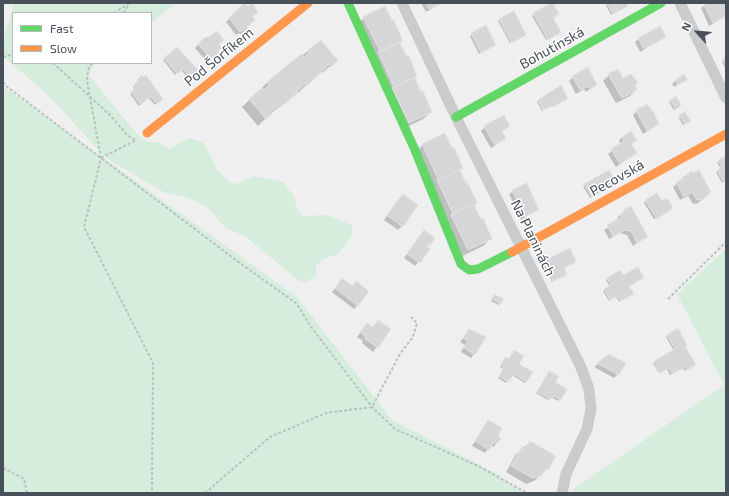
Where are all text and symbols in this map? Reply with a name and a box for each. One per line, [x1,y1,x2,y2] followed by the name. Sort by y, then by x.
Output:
[12,12,152,64] legend
[677,12,717,52] north arrow
[678,20,693,33] text: N
[50,21,73,35] text: Fast
[517,23,587,73] street label: Bohutínská
[181,24,257,90] street label: Pod Šorfíkem
[50,41,77,55] text: Slow
[587,156,647,200] street label: Pecovská
[507,197,559,279] street label: Na Planinách

